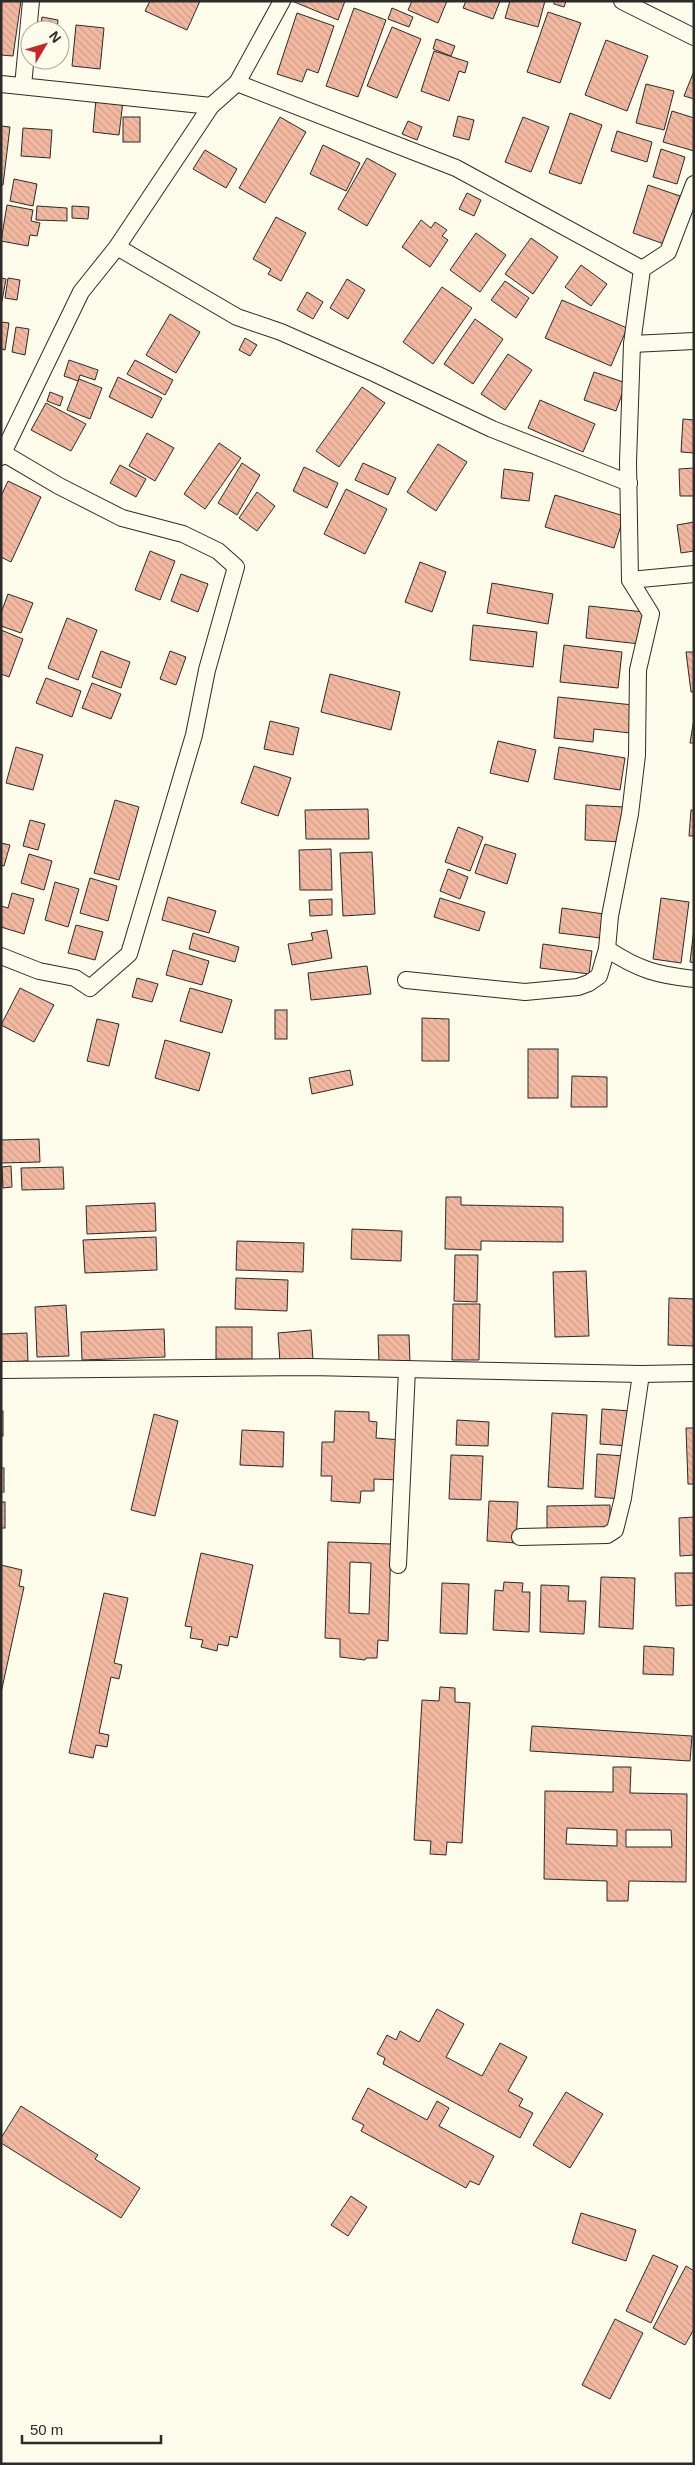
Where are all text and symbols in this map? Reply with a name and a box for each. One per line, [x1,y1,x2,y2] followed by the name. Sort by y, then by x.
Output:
[20,20,70,70] north arrow
[46,28,65,46] text: N
[22,2412,161,2444] scale bar
[30,2421,63,2438] text: 50 m

